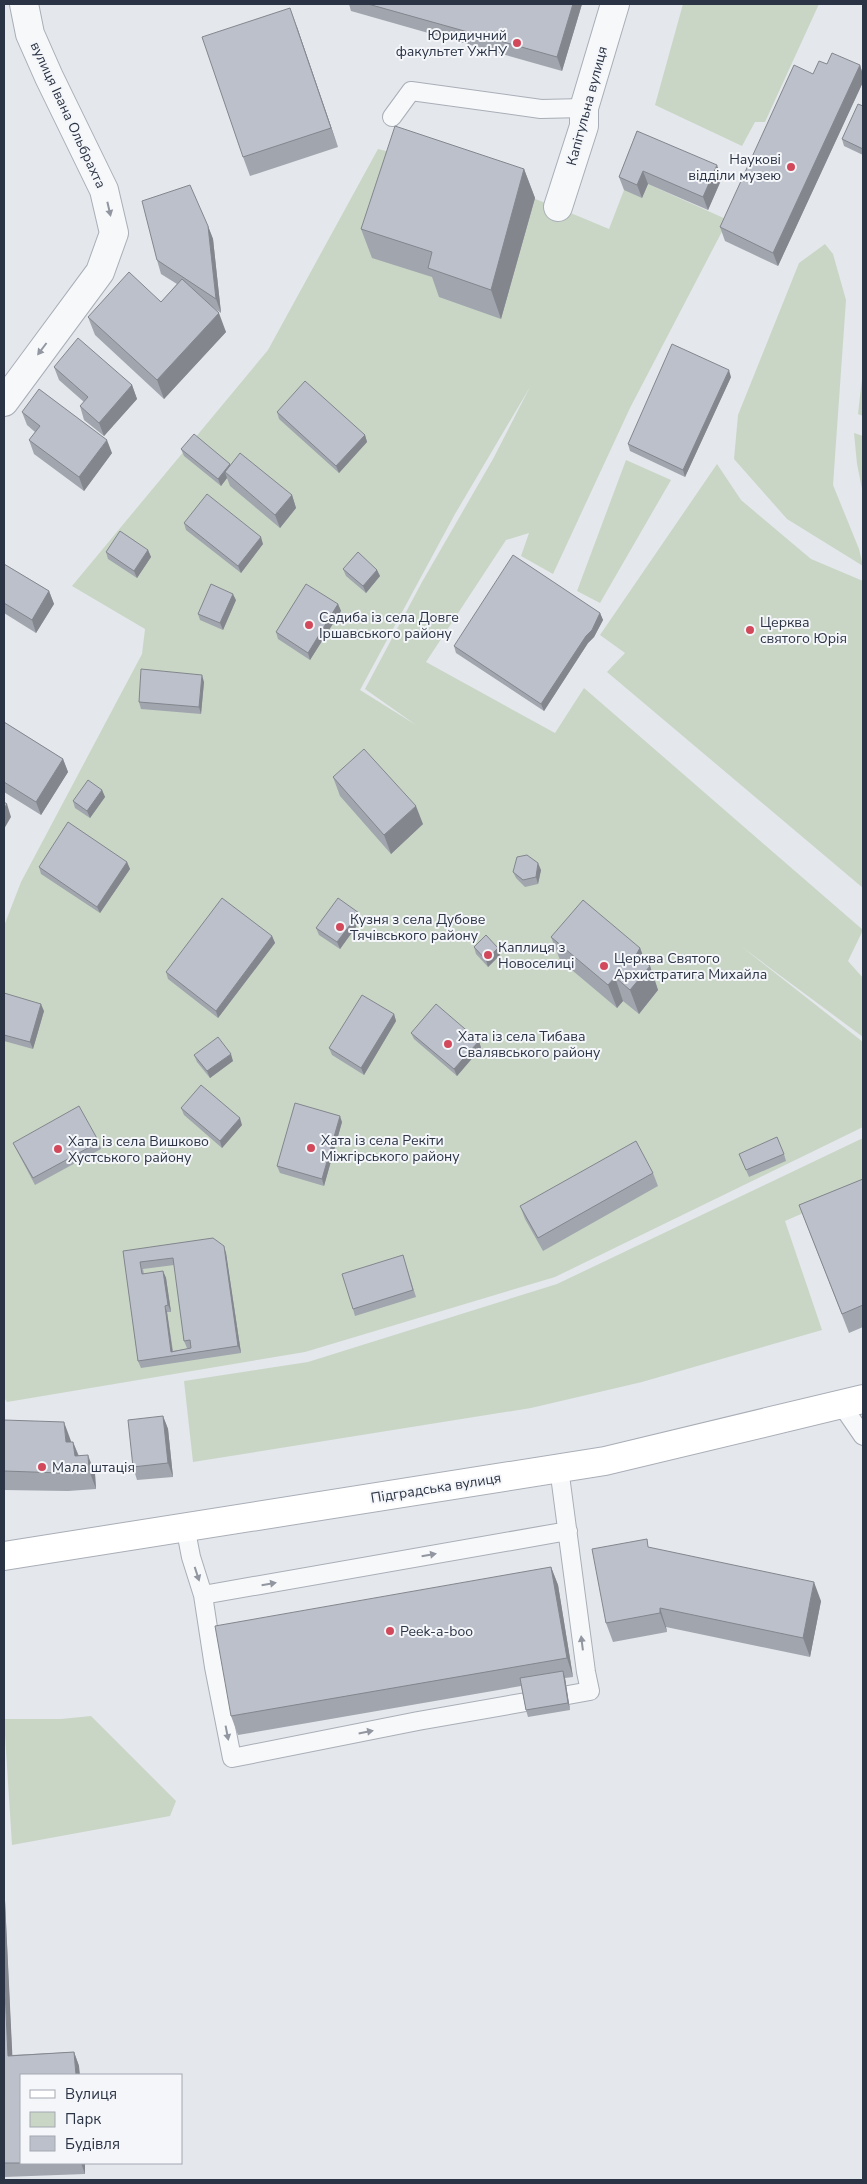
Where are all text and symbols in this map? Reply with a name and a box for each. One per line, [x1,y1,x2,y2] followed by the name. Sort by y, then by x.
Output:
[396,26,508,61] place label: Юридичний факультет УжНУ
[511,37,523,49] marker: Юридичний факультет УжНУ
[26,39,110,191] street label: вулиця Івана Ольбрахта
[562,44,612,168] street label: Капітульна вулиця
[688,150,781,185] place label: Наукові відділи музею
[785,161,797,173] marker: Наукові відділи музею
[105,202,113,217] one-way arrow
[37,343,47,356] one-way arrow
[319,608,459,643] place label: Садиба із села Довге Іршавського району
[760,613,847,648] place label: Церква святого Юрія
[303,619,315,631] marker: Садиба із села Довге Іршавського району
[744,624,756,636] marker: Церква святого Юрія
[350,910,485,945] place label: Кузня з села Дубове Тячівського району
[334,921,346,933] marker: Кузня з села Дубове Тячівського району
[498,938,574,973] place label: Каплиця з Новоселиці
[482,949,494,961] marker: Каплиця з Новоселиці
[614,949,767,984] place label: Церква Святого Архистратига Михайла
[598,960,610,972] marker: Церква Святого Архистратига Михайла
[458,1027,601,1062] place label: Хата із села Тибава Свалявського району
[442,1038,454,1050] marker: Хата із села Тибава Свалявського району
[321,1131,460,1166] place label: Хата із села Рекіти Міжгірського району
[68,1132,209,1167] place label: Хата із села Вишково Хустського району
[305,1142,317,1154] marker: Хата із села Рекіти Міжгірського району
[52,1143,64,1155] marker: Хата із села Вишково Хустського району
[52,1458,135,1477] place label: Мала штація
[36,1461,48,1473] marker: Мала штація
[369,1468,503,1508] street label: Підградська вулиця
[421,1551,437,1559] one-way arrow
[193,1566,201,1581] one-way arrow
[261,1579,277,1587] one-way arrow
[400,1622,473,1641] place label: Peek-a-boo
[384,1625,396,1637] marker: Peek-a-boo
[578,1635,586,1651] one-way arrow
[223,1725,231,1741] one-way arrow
[358,1727,374,1735] one-way arrow
[20,2074,182,2164] legend
[65,2084,117,2104] text: Вулиця
[65,2109,101,2129] text: Парк
[65,2134,120,2154] text: Будівля

